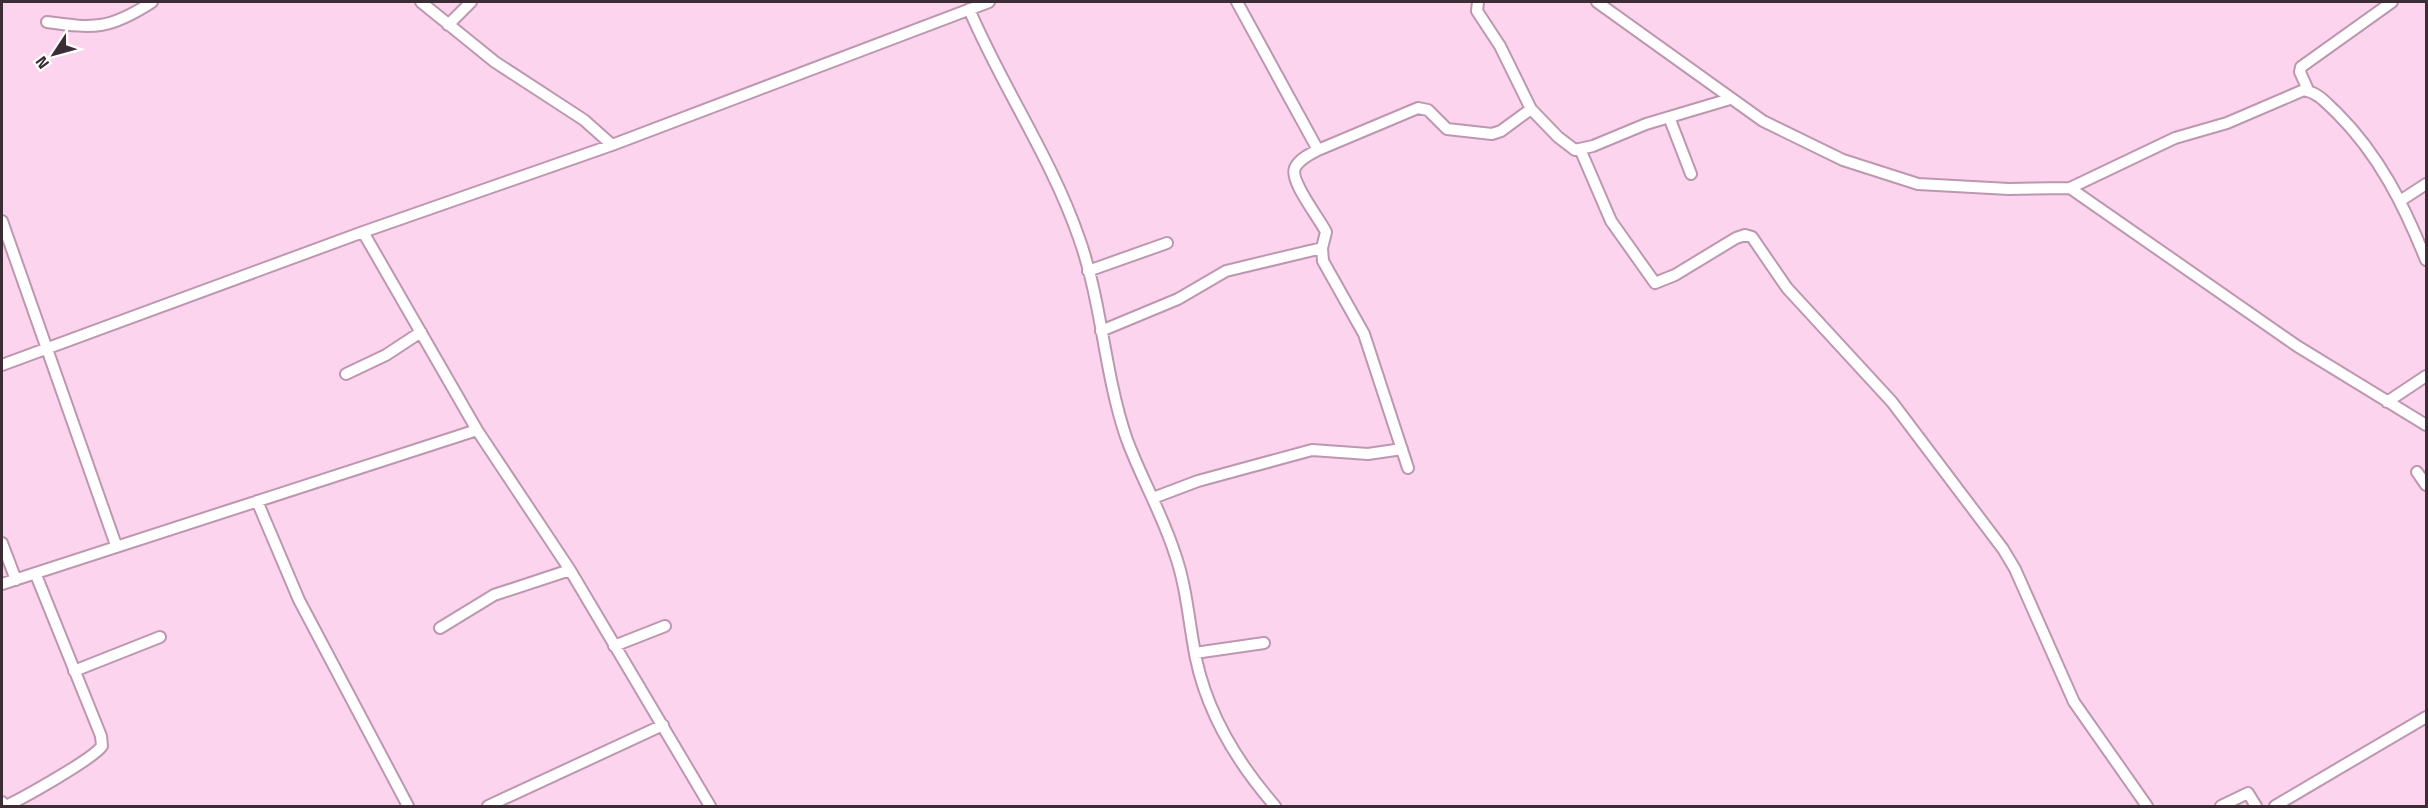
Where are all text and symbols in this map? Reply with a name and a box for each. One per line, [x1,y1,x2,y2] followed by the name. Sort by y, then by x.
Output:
[24,24,84,84] north arrow
[29,51,55,74] text: N

